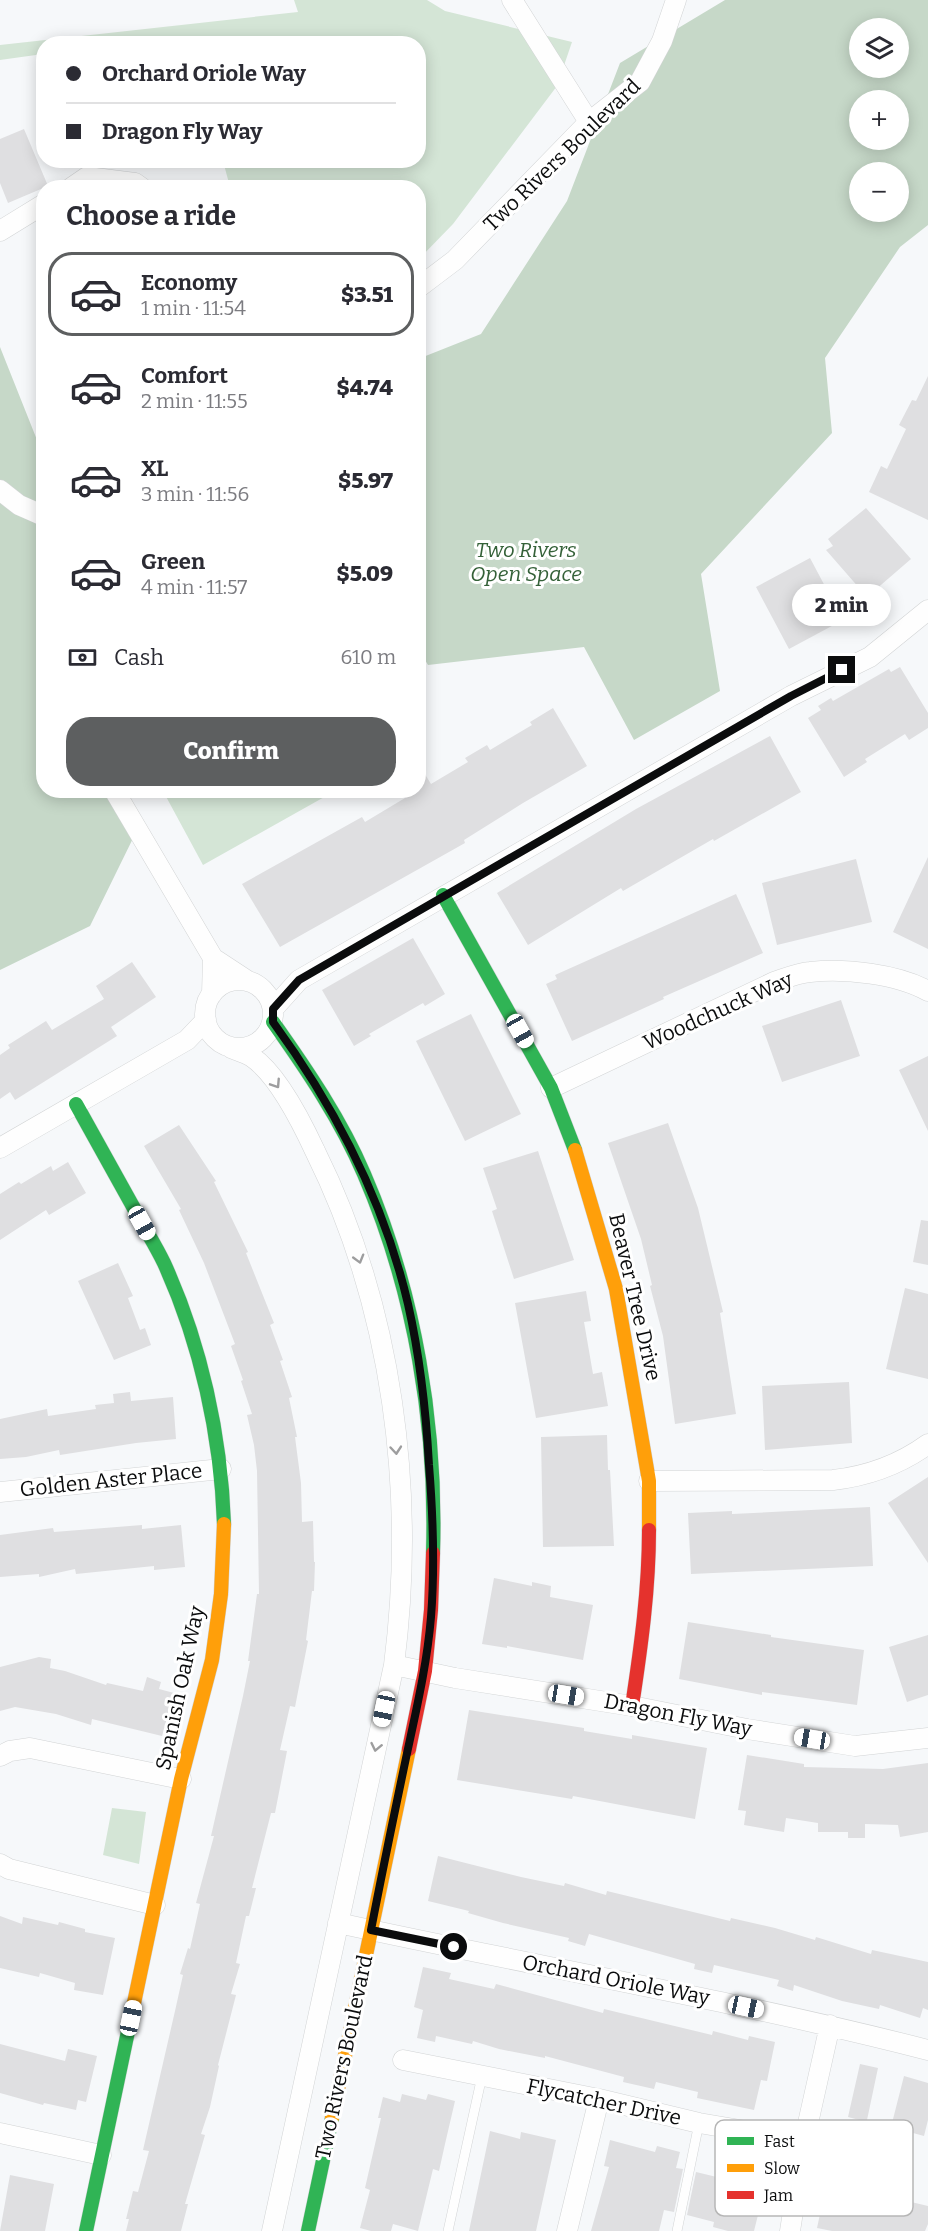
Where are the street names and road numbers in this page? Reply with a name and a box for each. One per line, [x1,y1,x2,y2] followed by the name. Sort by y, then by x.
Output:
[478,73,646,237] street label: Two Rivers Boulevard
[639,966,798,1056] street label: Woodchuck Way
[603,1211,667,1383] street label: Beaver Tree Drive
[19,1457,203,1503] street label: Golden Aster Place
[150,1603,210,1773] street label: Spanish Oak Way
[602,1688,755,1742] street label: Dragon Fly Way
[520,1949,713,2011] street label: Orchard Oriole Way
[310,1952,378,2162] street label: Two Rivers Boulevard
[524,2073,684,2131] street label: Flycatcher Drive

